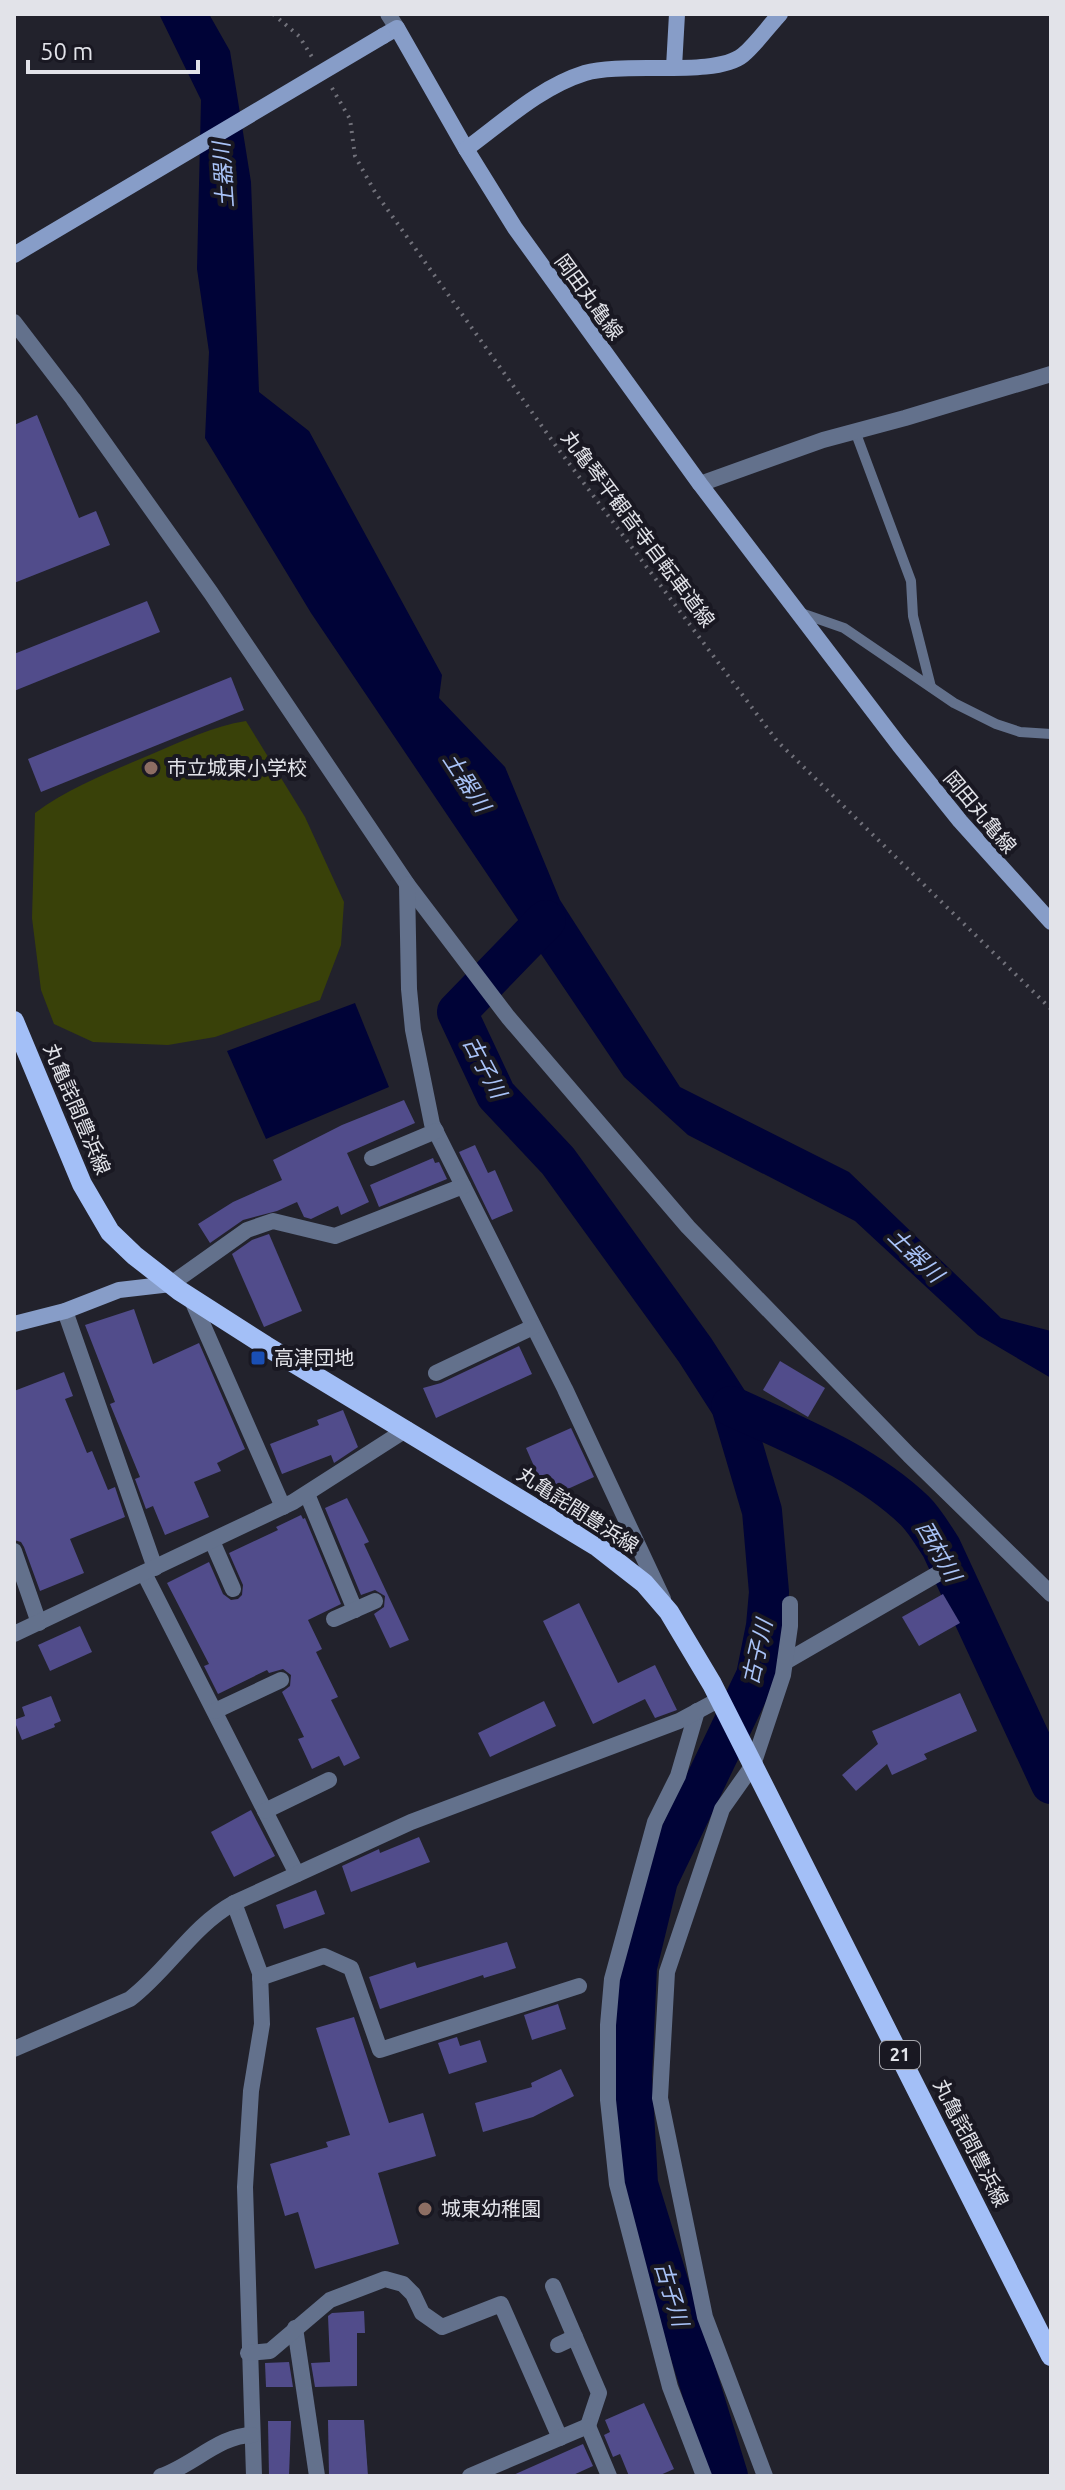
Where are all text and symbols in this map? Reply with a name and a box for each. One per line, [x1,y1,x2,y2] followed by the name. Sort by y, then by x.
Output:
[28,24,198,74] scale bar
[40,38,93,65] text: 50 m
[208,139,237,209] water label: 土器川
[551,249,628,344] street label: 岡田丸亀線
[557,426,720,631] street label: 丸亀琴平観音寺自転車道線
[439,747,497,818] water label: 土器川
[167,756,307,779] place label: 市立城東小学校
[142,759,160,777] marker: 市立城東小学校
[939,766,1021,857] street label: 岡田丸亀線
[459,1032,513,1104] water label: 古子川
[40,1040,115,1178] street label: 丸亀詫間豊浜線
[884,1223,950,1288] water label: 土器川
[274,1346,354,1369] place label: 高津団地
[249,1349,267,1367] marker: 高津団地
[513,1462,643,1557] street label: 丸亀詫間豊浜線
[912,1516,968,1587] water label: 西村川
[737,1615,777,1687] water label: 古子川
[880,2041,920,2069] road number: 21
[929,2075,1013,2210] street label: 丸亀詫間豊浜線
[441,2197,541,2220] place label: 城東幼稚園
[416,2200,434,2218] marker: 城東幼稚園
[651,2259,695,2331] water label: 古子川

